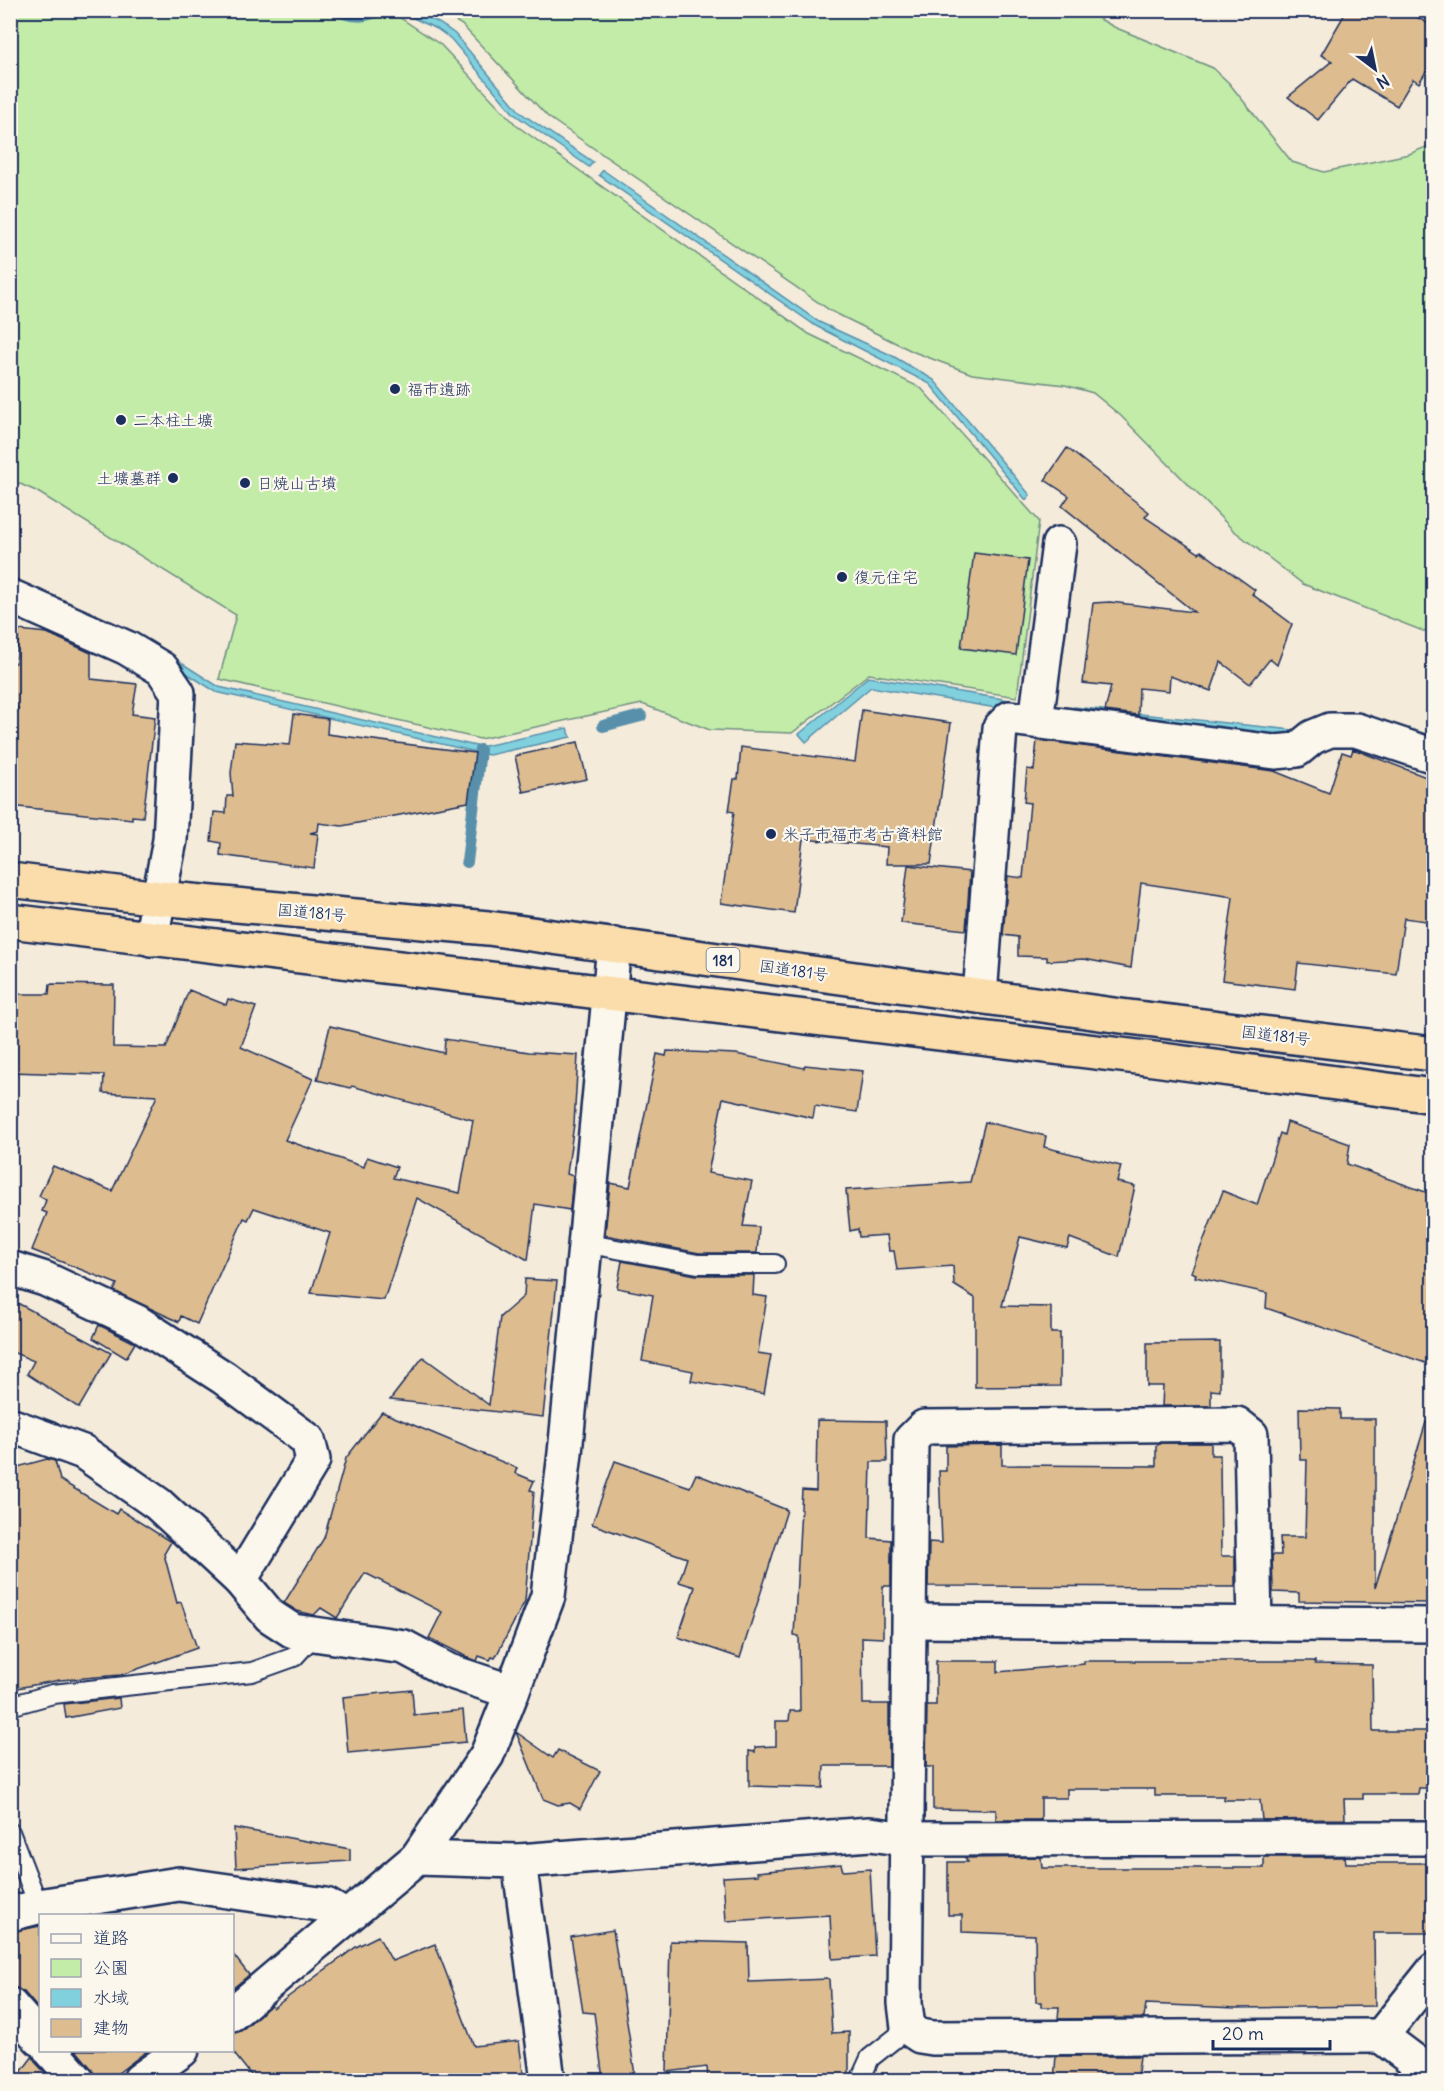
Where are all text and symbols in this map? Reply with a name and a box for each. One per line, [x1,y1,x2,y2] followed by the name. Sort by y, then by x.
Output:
[1345,39,1405,99] north arrow
[1373,70,1393,93] text: N
[407,379,471,399] place label: 福市遺跡
[388,382,402,396] marker: 福市遺跡
[133,410,213,430] place label: 二本柱土壙
[114,413,128,427] marker: 二本柱土壙
[97,468,161,488] place label: 土壙墓群
[166,471,180,485] marker: 土壙墓群
[257,473,337,493] place label: 日焼山古墳
[238,476,252,490] marker: 日焼山古墳
[854,567,918,587] place label: 復元住宅
[835,570,849,584] marker: 復元住宅
[783,824,943,844] place label: 米子市福市考古資料館
[764,827,778,841] marker: 米子市福市考古資料館
[276,899,348,925] street label: 国道181号
[706,948,740,972] road number: 181
[758,955,830,985] street label: 国道181号
[1240,1021,1312,1049] street label: 国道181号
[39,1914,234,2052] legend
[93,1926,129,1949] text: 道路
[93,1956,129,1979] text: 公園
[93,1986,129,2009] text: 水域
[1213,2013,1330,2051] scale bar
[93,2016,129,2039] text: 建物
[1222,2022,1264,2045] text: 20 m

